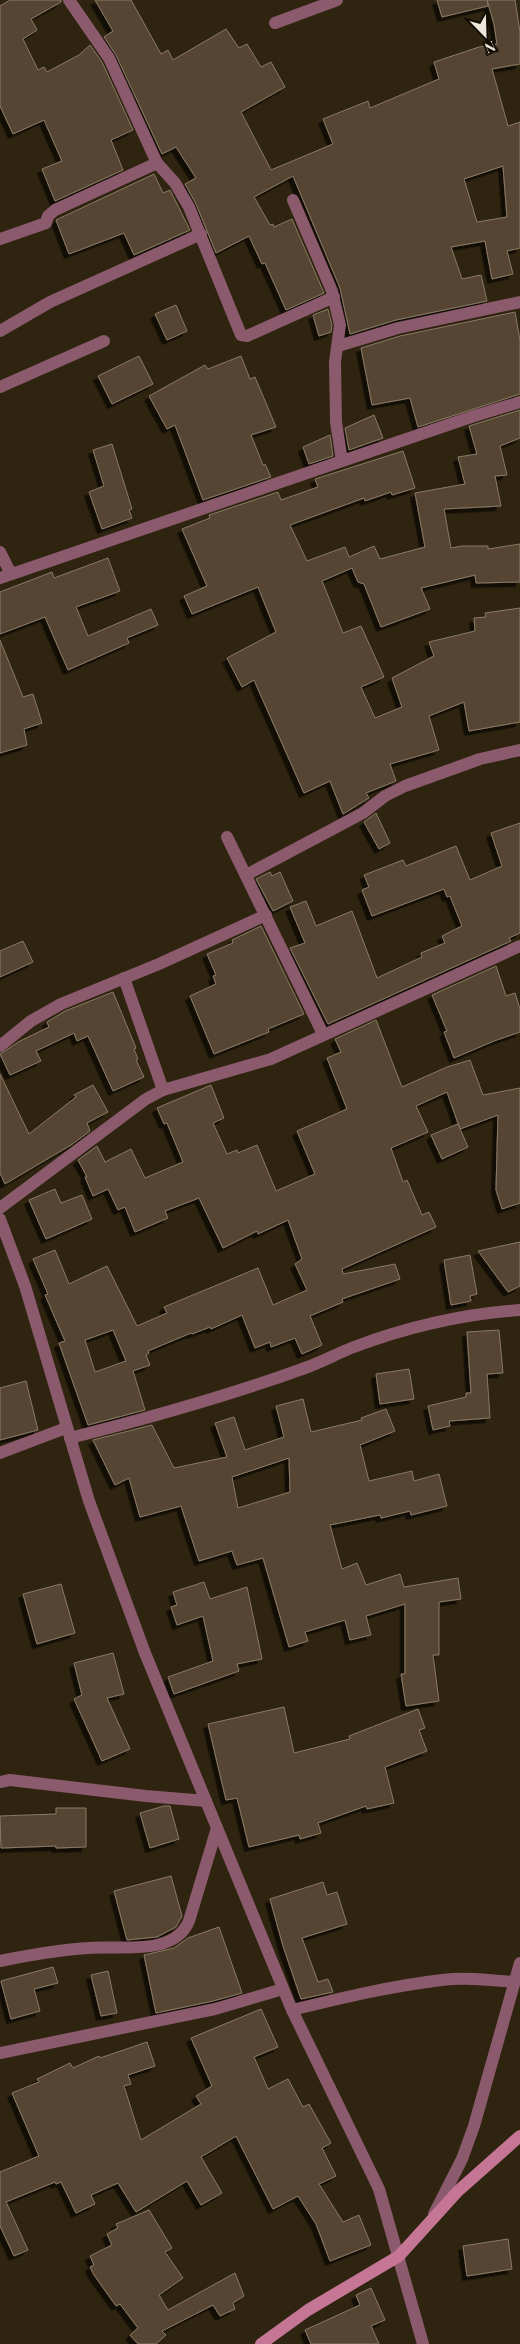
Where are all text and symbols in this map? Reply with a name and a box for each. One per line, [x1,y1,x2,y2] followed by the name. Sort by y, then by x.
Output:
[460,10,510,60] north arrow
[482,37,499,58] text: N

